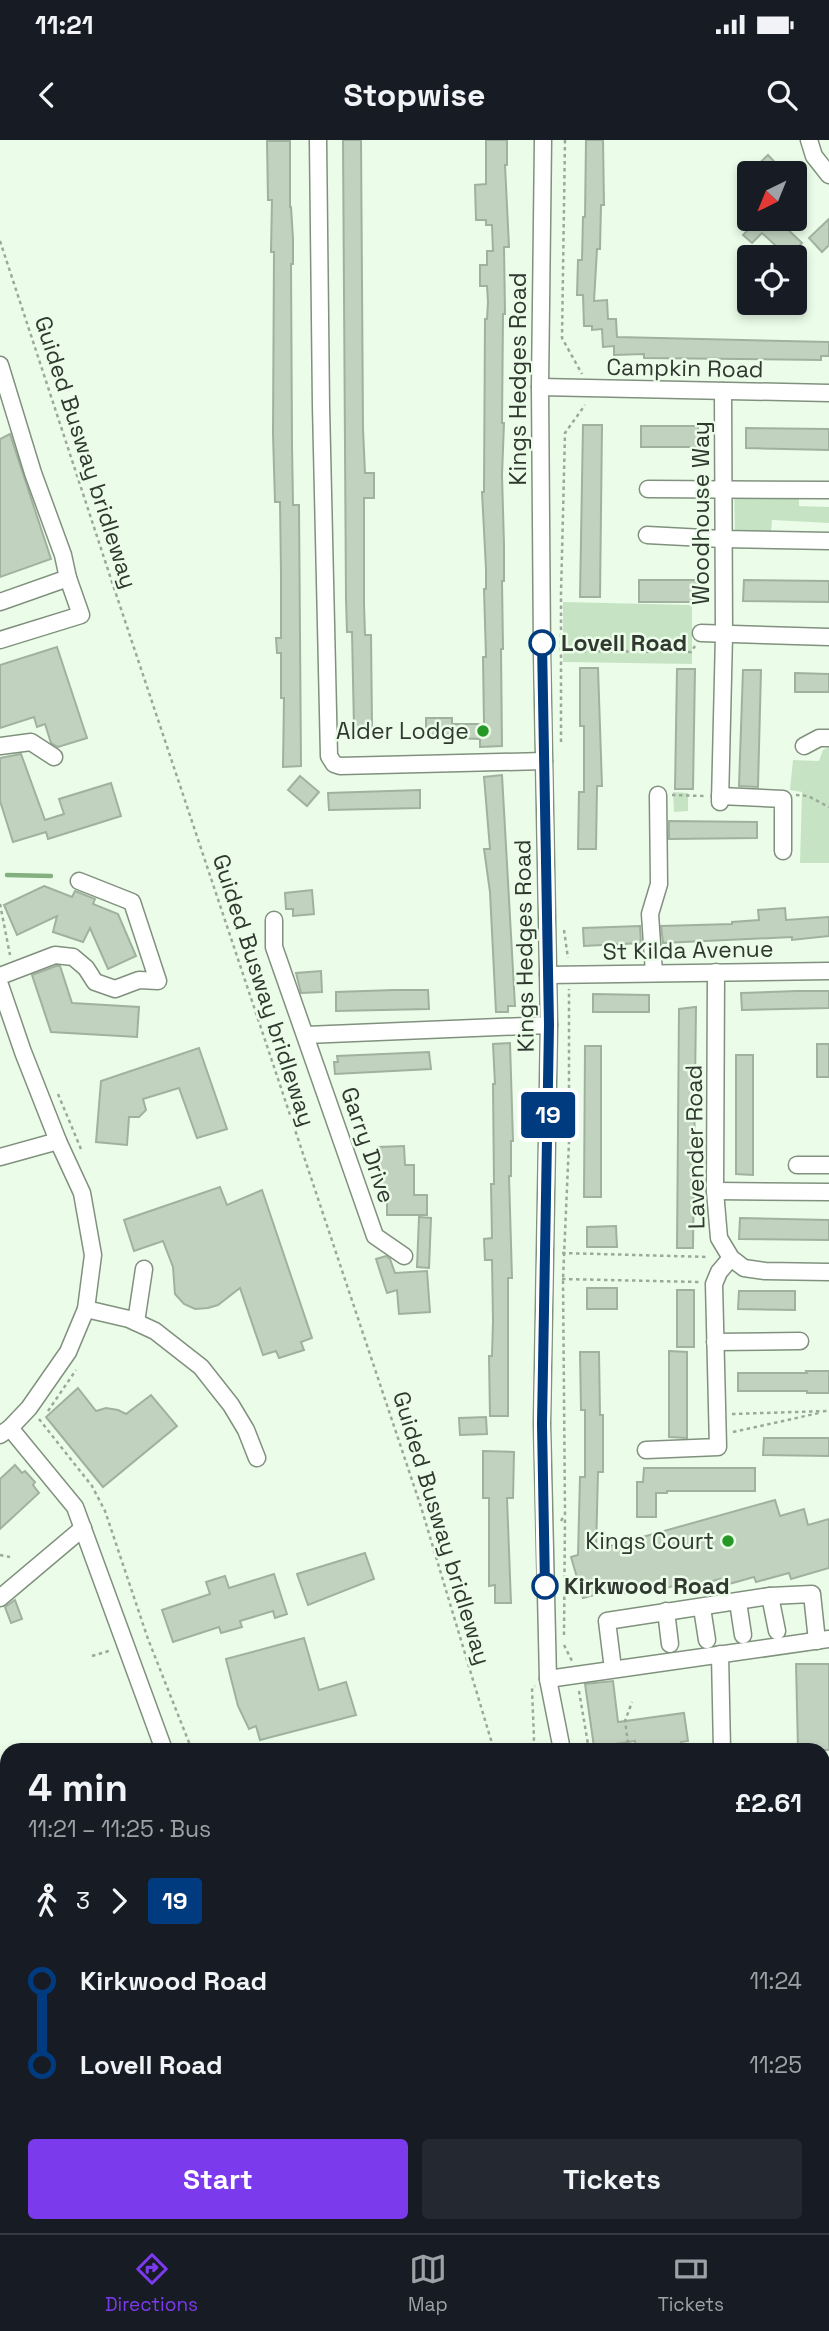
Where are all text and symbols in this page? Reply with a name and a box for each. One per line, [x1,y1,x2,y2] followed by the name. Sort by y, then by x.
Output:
[35,8,93,42] text: 11:21
[343,75,486,115] text: Stopwise
[28,76,66,114] icon: back
[763,76,801,114] icon: search
[737,161,807,231] north arrow
[737,161,807,315] map controls
[737,245,807,315] button: locate
[503,273,533,485] street label: Kings Hedges Road
[28,312,144,592] street label: Guided Busway bridleway
[606,352,764,384] street label: Campkin Road
[686,421,716,605] street label: Woodhouse Way
[561,628,687,658] place label: Lovell Road
[529,630,555,656] marker: Lovell Road
[336,716,469,746] place label: Alder Lodge
[475,723,491,739] marker: Alder Lodge
[507,839,541,1053] street label: Kings Hedges Road
[206,850,322,1130] street label: Guided Busway bridleway
[602,934,774,966] street label: St Kilda Avenue
[679,1065,711,1229] street label: Lavender Road
[334,1083,402,1207] street label: Garry Drive
[516,1092,580,1138] line badge: 19
[535,1099,561,1130] text: 19
[386,1388,498,1668] street label: Guided Busway bridleway
[585,1526,714,1556] place label: Kings Court
[720,1533,736,1549] marker: Kings Court
[564,1571,730,1601] place label: Kirkwood Road
[532,1573,558,1599] marker: Kirkwood Road
[28,1764,128,1812] text: 4 min
[735,1786,802,1820] text: £2.61
[28,1814,211,1844] text: 11:21 – 11:25 · Bus
[28,1882,66,1920] icon: walk
[100,1882,138,1920] icon: forward
[162,1885,188,1916] text: 19
[76,1886,90,1916] text: 3
[80,1964,267,1998] text: Kirkwood Road
[749,1966,802,1996] text: 11:24
[80,2048,223,2082] text: Lovell Road
[749,2050,802,2080] text: 11:25
[28,2139,408,2219] button: Start
[422,2139,802,2219] button: Tickets
[105,2250,198,2317] tab: Directions
[408,2250,448,2317] tab: Map
[658,2250,724,2317] tab: Tickets

